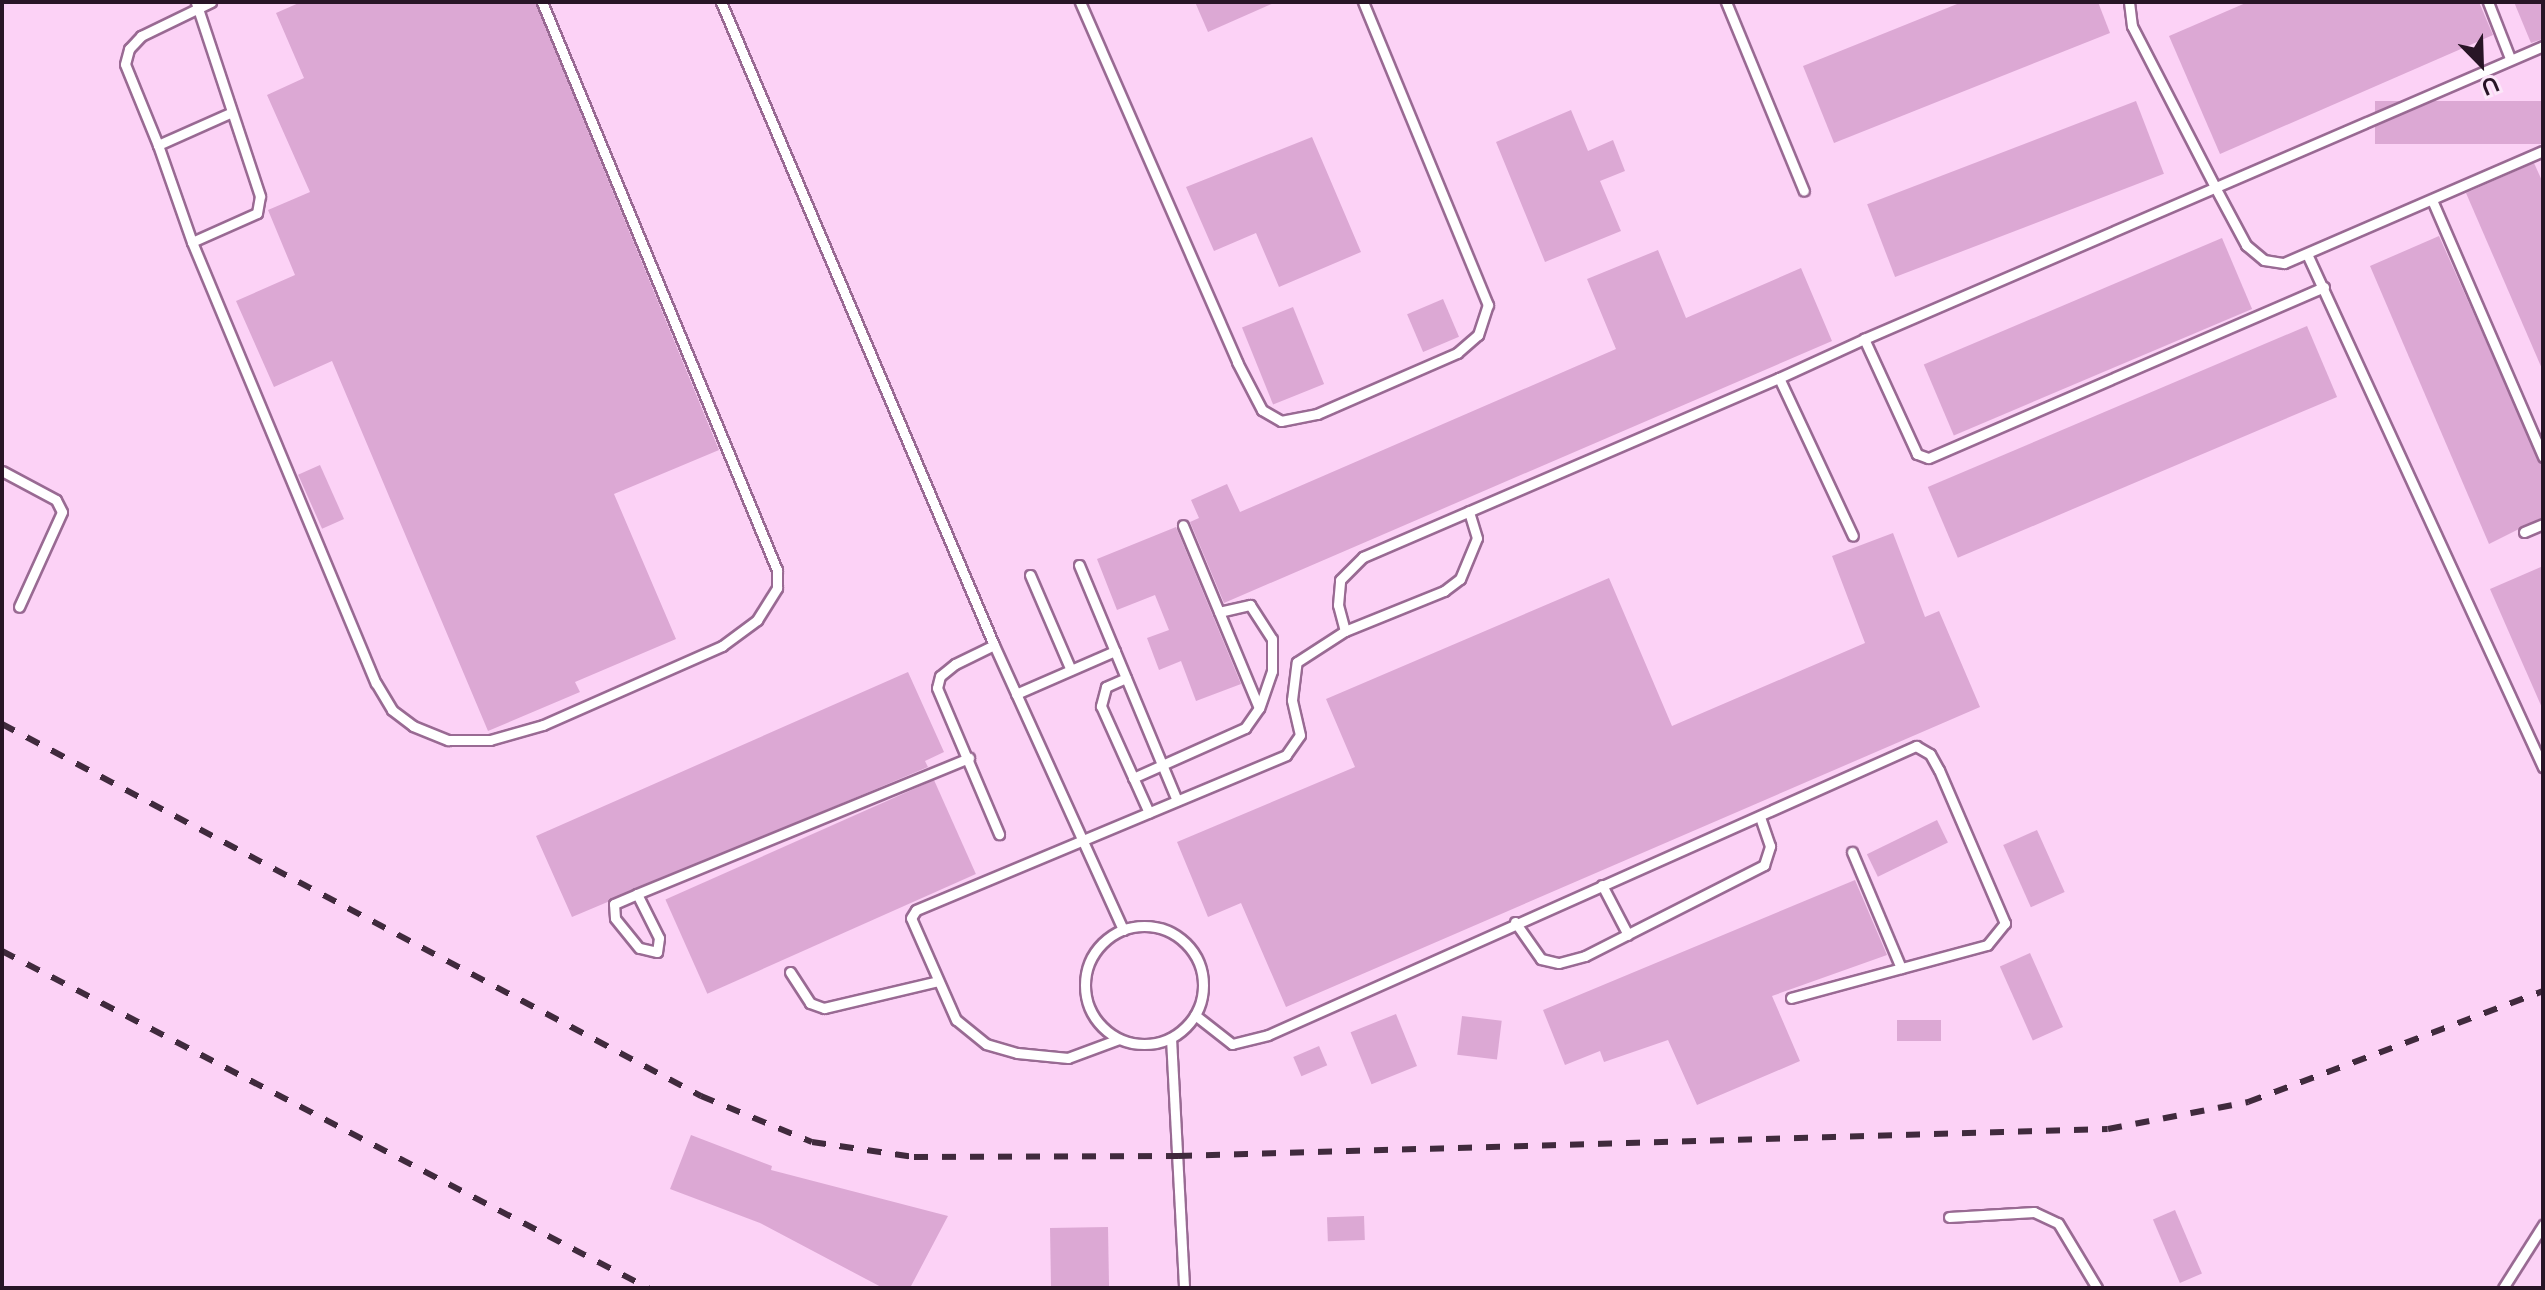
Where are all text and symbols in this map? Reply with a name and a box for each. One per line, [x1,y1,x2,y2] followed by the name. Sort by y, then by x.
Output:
[2441,24,2521,104] north arrow
[2478,71,2503,101] text: U

